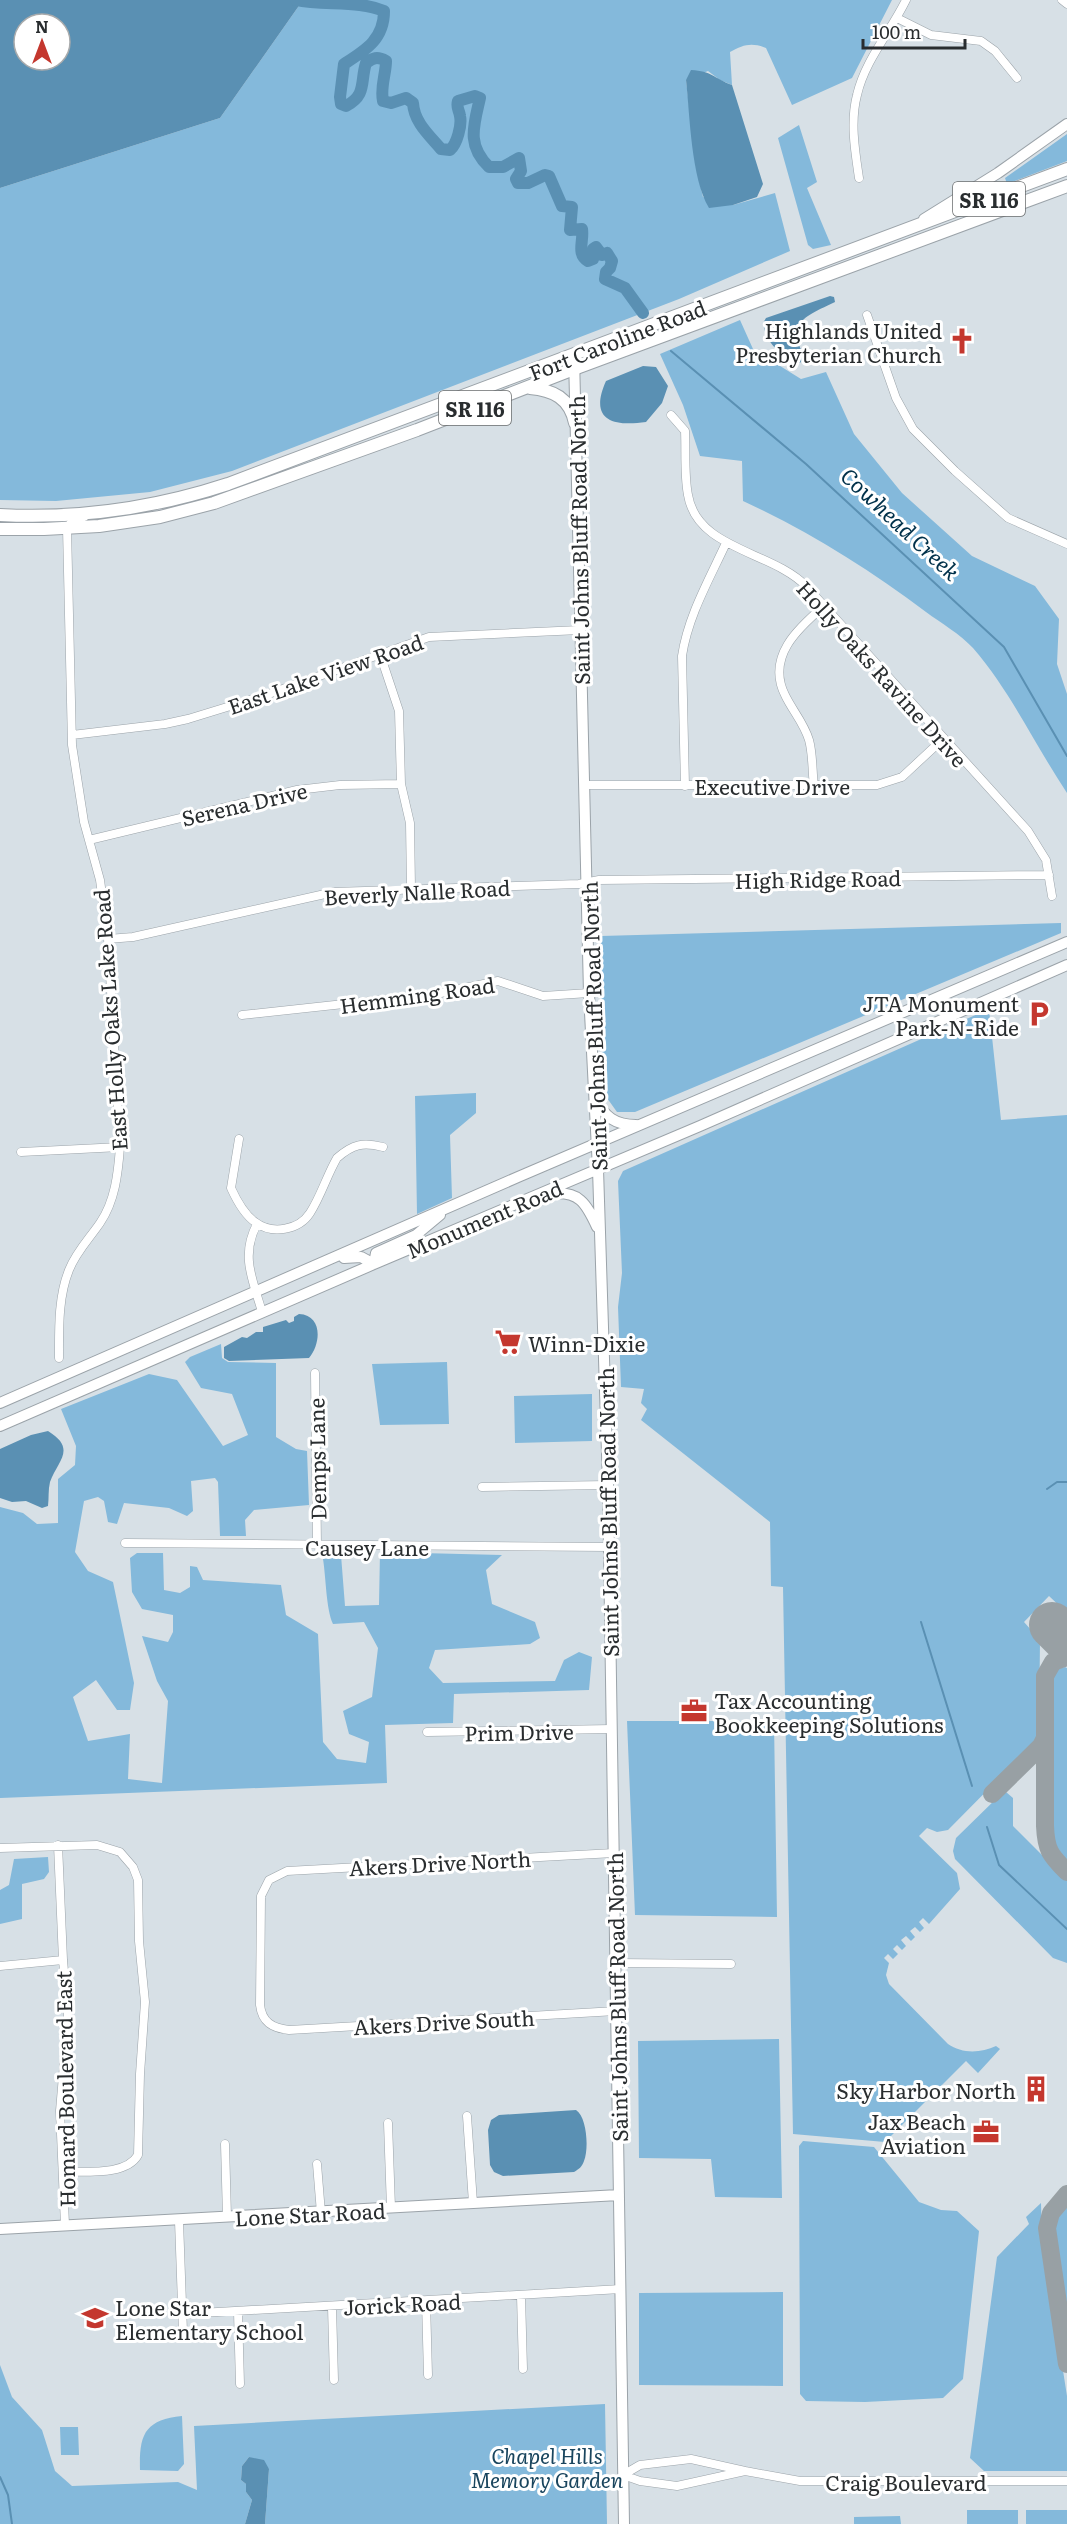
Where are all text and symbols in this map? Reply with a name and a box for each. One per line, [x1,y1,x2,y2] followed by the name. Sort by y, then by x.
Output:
[12,12,72,72] north arrow
[863,12,965,50] scale bar
[35,14,49,38] text: N
[872,18,921,45] text: 100 m
[953,182,1025,216] road number: SR 116
[524,291,710,387] street label: Fort Caroline Road
[735,314,942,369] place label: Highlands United Presbyterian Church
[947,326,977,356] church icon: Highlands United Presbyterian Church
[439,391,511,425] road number: SR 116
[560,395,596,685] street label: Saint Johns Bluff Road North
[834,459,968,587] water label: Cowhead Creek
[791,573,975,773] street label: Holly Oaks Ravine Drive
[223,625,427,721] street label: East Lake View Road
[694,770,850,801] street label: Executive Drive
[178,773,310,833] street label: Serena Drive
[734,861,902,895] street label: High Ridge Road
[323,871,511,911] street label: Beverly Nalle Road
[572,881,614,1171] street label: Saint Johns Bluff Road North
[84,888,134,1152] street label: East Holly Oaks Lake Road
[337,968,497,1020] street label: Hemming Road
[862,987,1020,1042] place label: JTA Monument Park-N-Ride
[1024,999,1054,1029] parking icon: JTA Monument Park-N-Ride
[401,1171,567,1265] street label: Monument Road
[493,1327,523,1357] supermarket icon: Winn-Dixie
[528,1327,645,1358] place label: Winn-Dixie
[589,1367,625,1657] street label: Saint Johns Bluff Road North
[299,1397,333,1520] street label: Demps Lane
[305,1531,429,1562] street label: Causey Lane
[714,1684,944,1739] place label: Tax Accounting Bookkeeping Solutions
[679,1696,709,1726] office icon: Tax Accounting Bookkeeping Solutions
[464,1715,574,1747] street label: Prim Drive
[348,1842,532,1882] street label: Akers Drive North
[598,1852,634,2142] street label: Saint Johns Bluff Road North
[46,1970,82,2208] street label: Homard Boulevard East
[353,2001,536,2041] street label: Akers Drive South
[836,2074,1016,2105] place label: Sky Harbor North
[1021,2074,1051,2104] building icon: Sky Harbor North
[868,2105,966,2160] place label: Jax Beach Aviation
[971,2117,1001,2147] office icon: Jax Beach Aviation
[234,2194,386,2232] street label: Lone Star Road
[342,2284,462,2322] street label: Jorick Road
[115,2291,304,2346] place label: Lone Star Elementary School
[80,2303,110,2333] school or university icon: Lone Star Elementary School
[471,2439,624,2494] park label: Chapel Hills Memory Garden
[825,2466,987,2497] street label: Craig Boulevard

